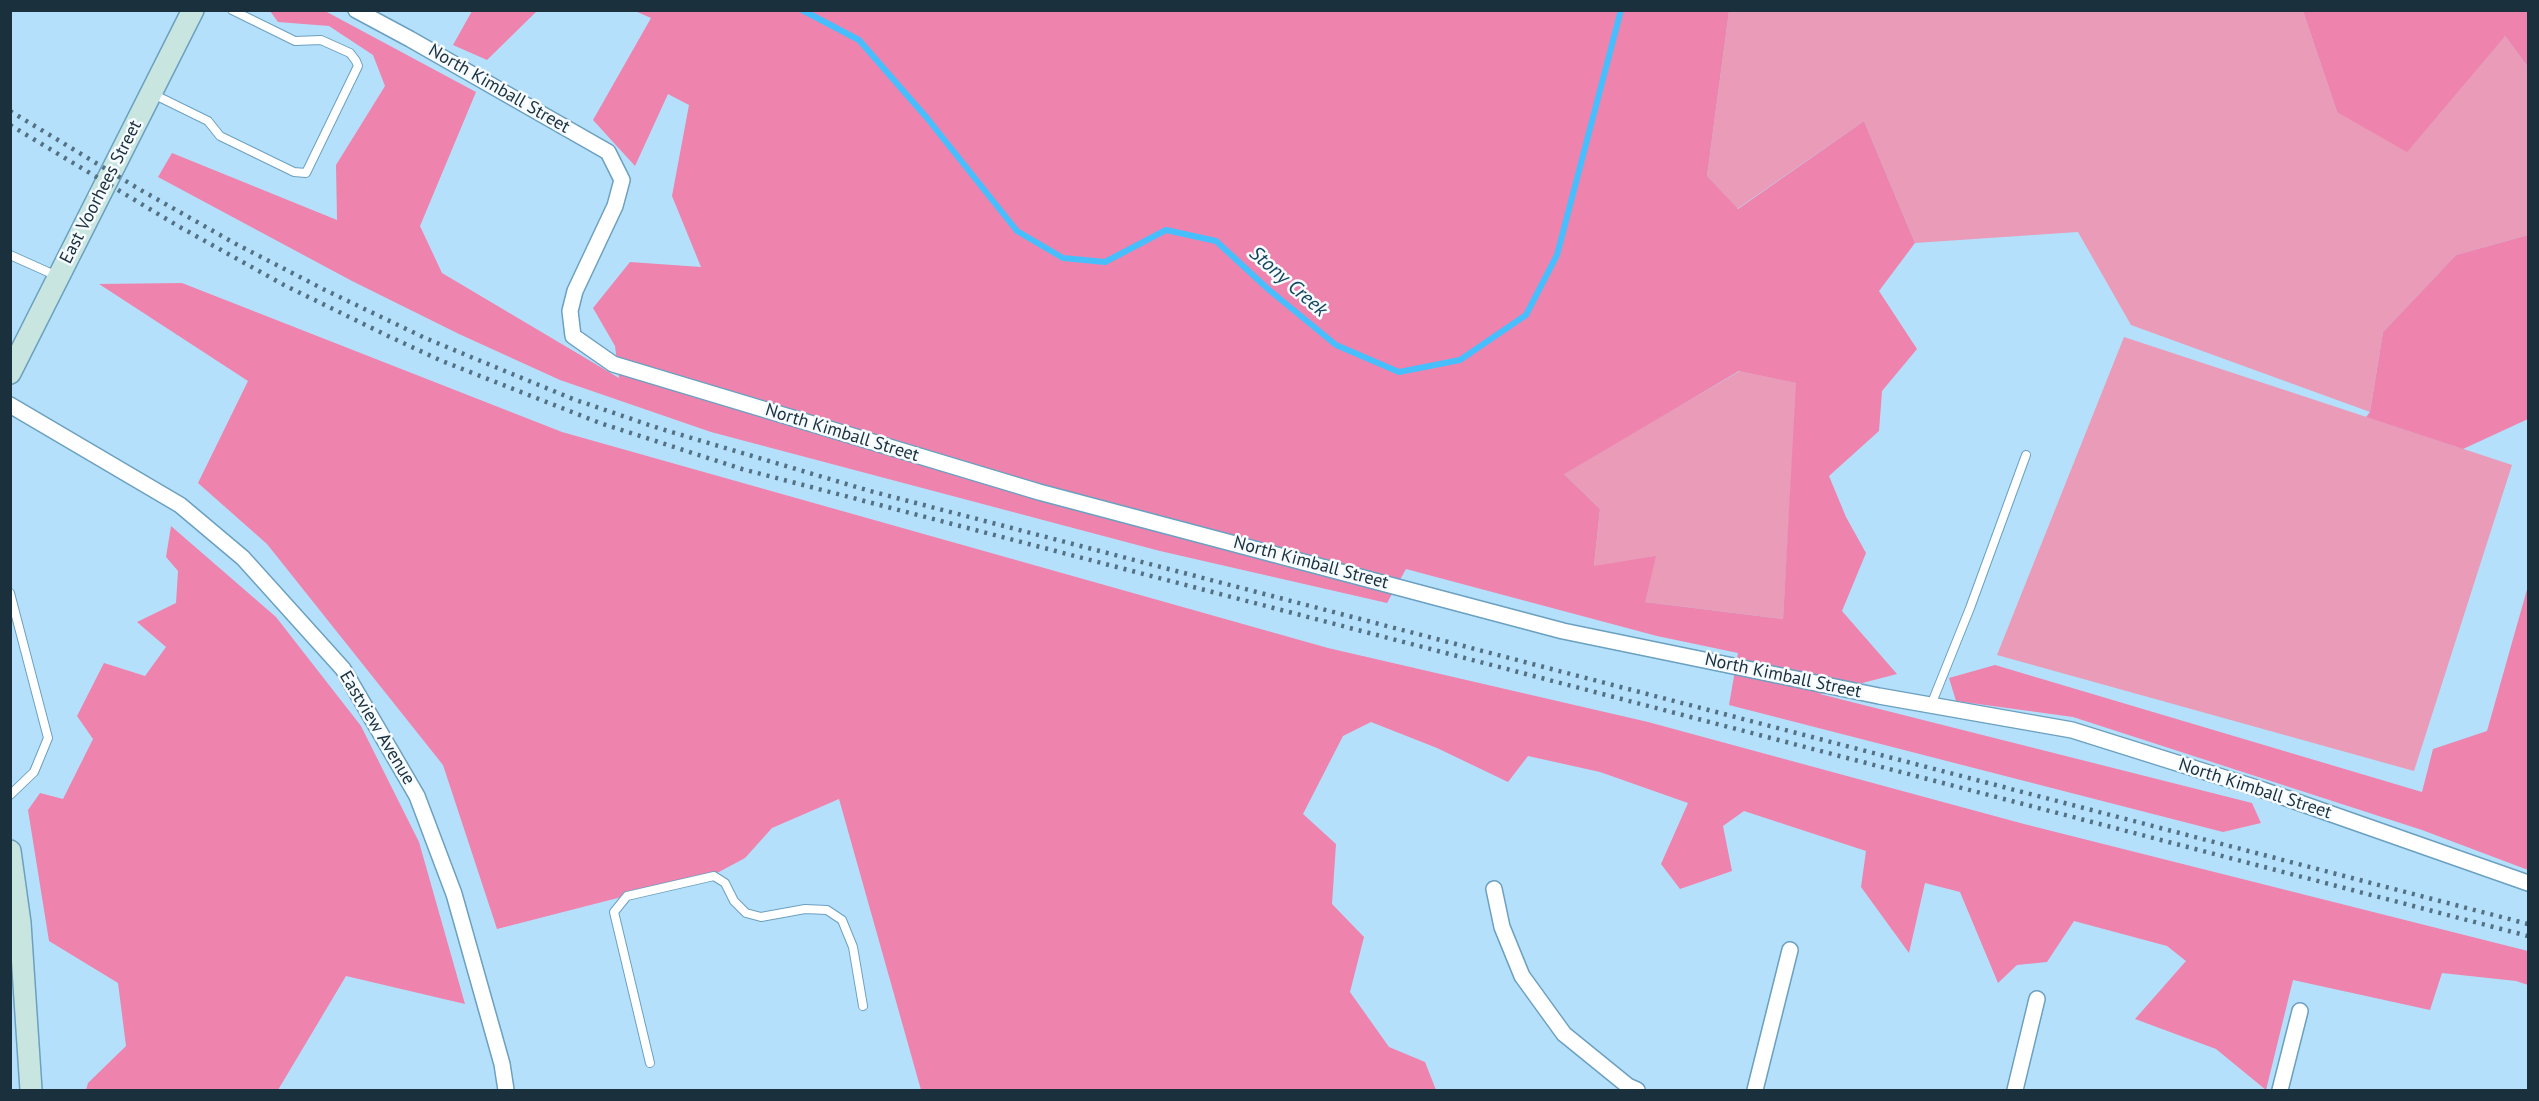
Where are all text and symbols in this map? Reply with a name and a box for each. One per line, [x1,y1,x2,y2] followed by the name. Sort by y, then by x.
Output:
[425,40,573,138] street label: North Kimball Street
[56,117,146,267] street label: East Voorhees Street
[1244,242,1332,322] water label: Stony Creek
[763,399,921,467] street label: North Kimball Street
[1231,532,1391,594] street label: North Kimball Street
[1703,649,1863,703] street label: North Kimball Street
[335,667,419,789] street label: Eastview Avenue
[2176,754,2334,824] street label: North Kimball Street

